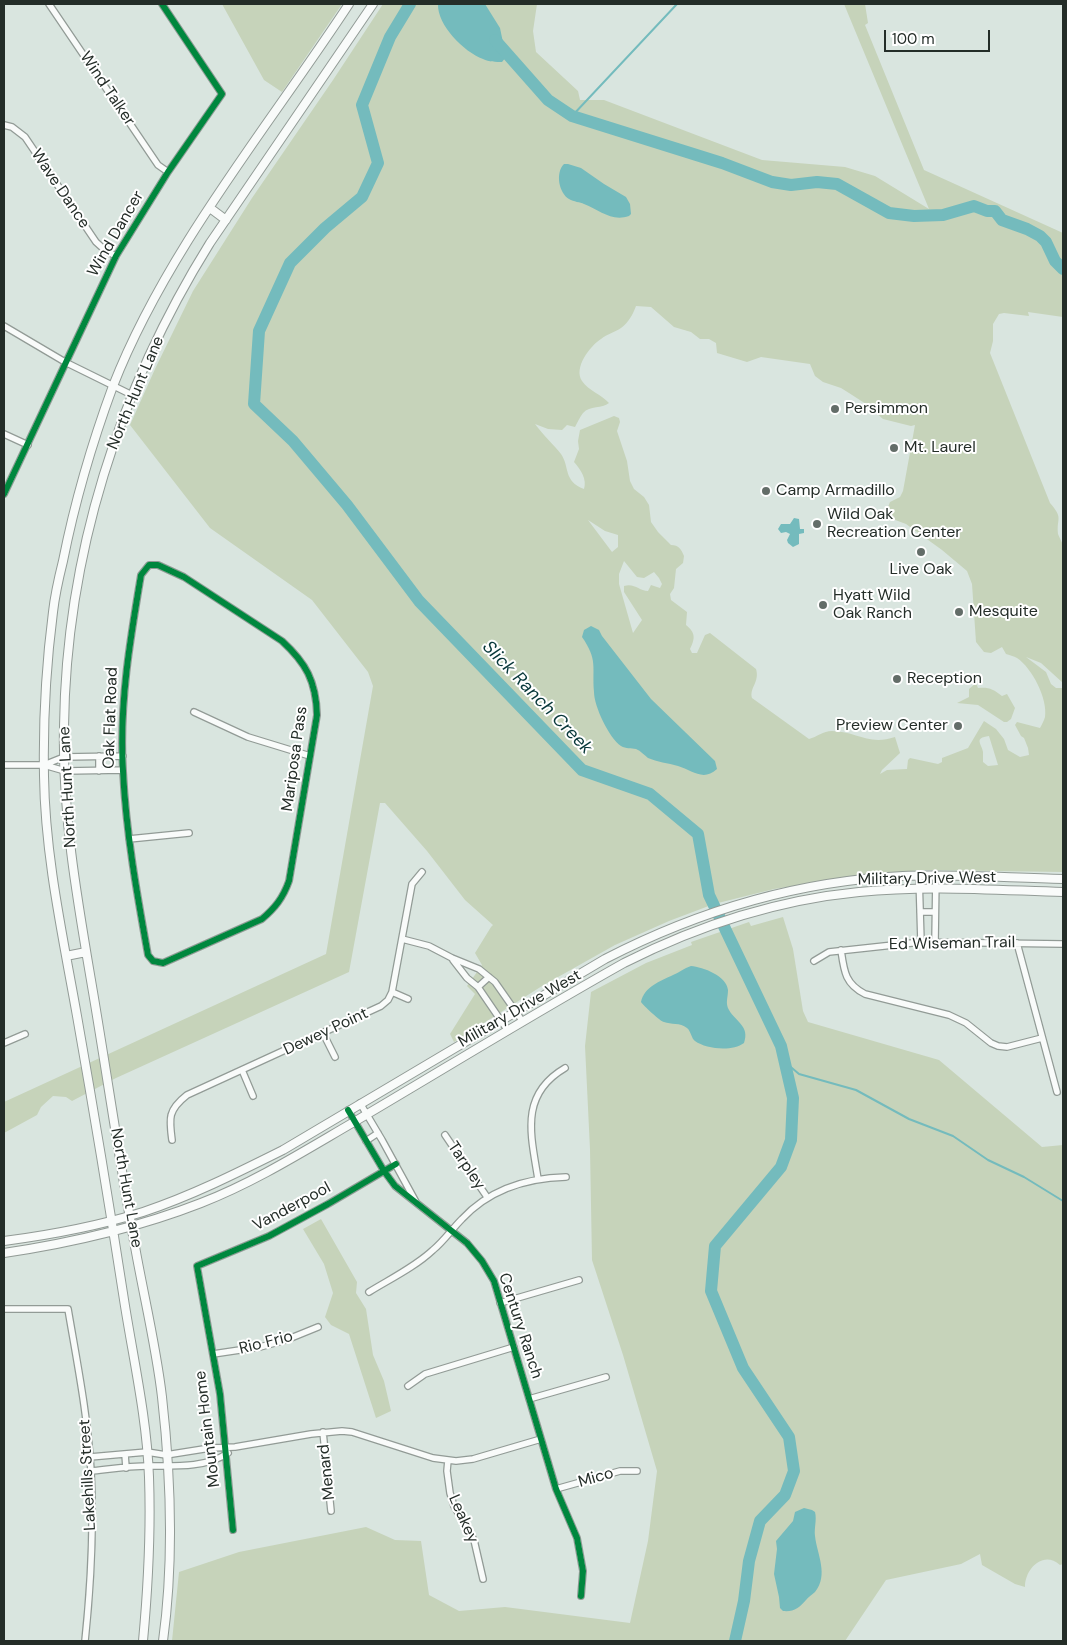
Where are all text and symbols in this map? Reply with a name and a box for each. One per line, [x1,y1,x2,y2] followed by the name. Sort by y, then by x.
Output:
[887,20,993,52] scale bar
[892,29,935,49] text: 100 m
[75,48,139,130] street label: Wind Talker
[26,146,94,232] street label: Wave Dance
[84,188,148,280] street label: Wind Dancer
[103,333,169,453] street label: North Hunt Lane
[845,399,928,419] place label: Persimmon
[829,403,841,415] marker: Persimmon
[904,438,976,458] place label: Mt. Laurel
[888,442,900,454] marker: Mt. Laurel
[776,481,895,501] place label: Camp Armadillo
[760,485,772,497] marker: Camp Armadillo
[827,505,961,543] place label: Wild Oak Recreation Center
[811,518,823,530] marker: Wild Oak Recreation Center
[915,546,927,558] marker: Live Oak
[890,560,952,580] place label: Live Oak
[833,586,912,624] place label: Hyatt Wild Oak Ranch
[817,599,829,611] marker: Hyatt Wild Oak Ranch
[969,602,1038,622] place label: Mesquite
[953,606,965,618] marker: Mesquite
[477,637,597,759] water label: Slick Ranch Creek
[100,667,122,769] street label: Oak Flat Road
[907,669,982,689] place label: Reception
[891,673,903,685] marker: Reception
[278,705,312,813] street label: Mariposa Pass
[836,716,948,736] place label: Preview Center
[952,720,964,732] marker: Preview Center
[55,726,81,848] street label: North Hunt Lane
[858,868,996,890] street label: Military Drive West
[889,933,1015,955] street label: Ed Wiseman Trail
[455,966,585,1052] street label: Military Drive West
[281,1004,371,1060] street label: Dewey Point
[106,1127,146,1249] street label: North Hunt Lane
[443,1138,489,1194] street label: Tarpley
[250,1179,334,1235] street label: Vanderpool
[494,1271,546,1381] street label: Century Ranch
[237,1327,295,1359] street label: Rio Frio
[191,1370,225,1488] street label: Mountain Home
[75,1419,101,1531] street label: Lakehills Street
[315,1443,339,1501] street label: Menard
[576,1464,616,1492] street label: Mico
[444,1492,482,1546] street label: Leakey

